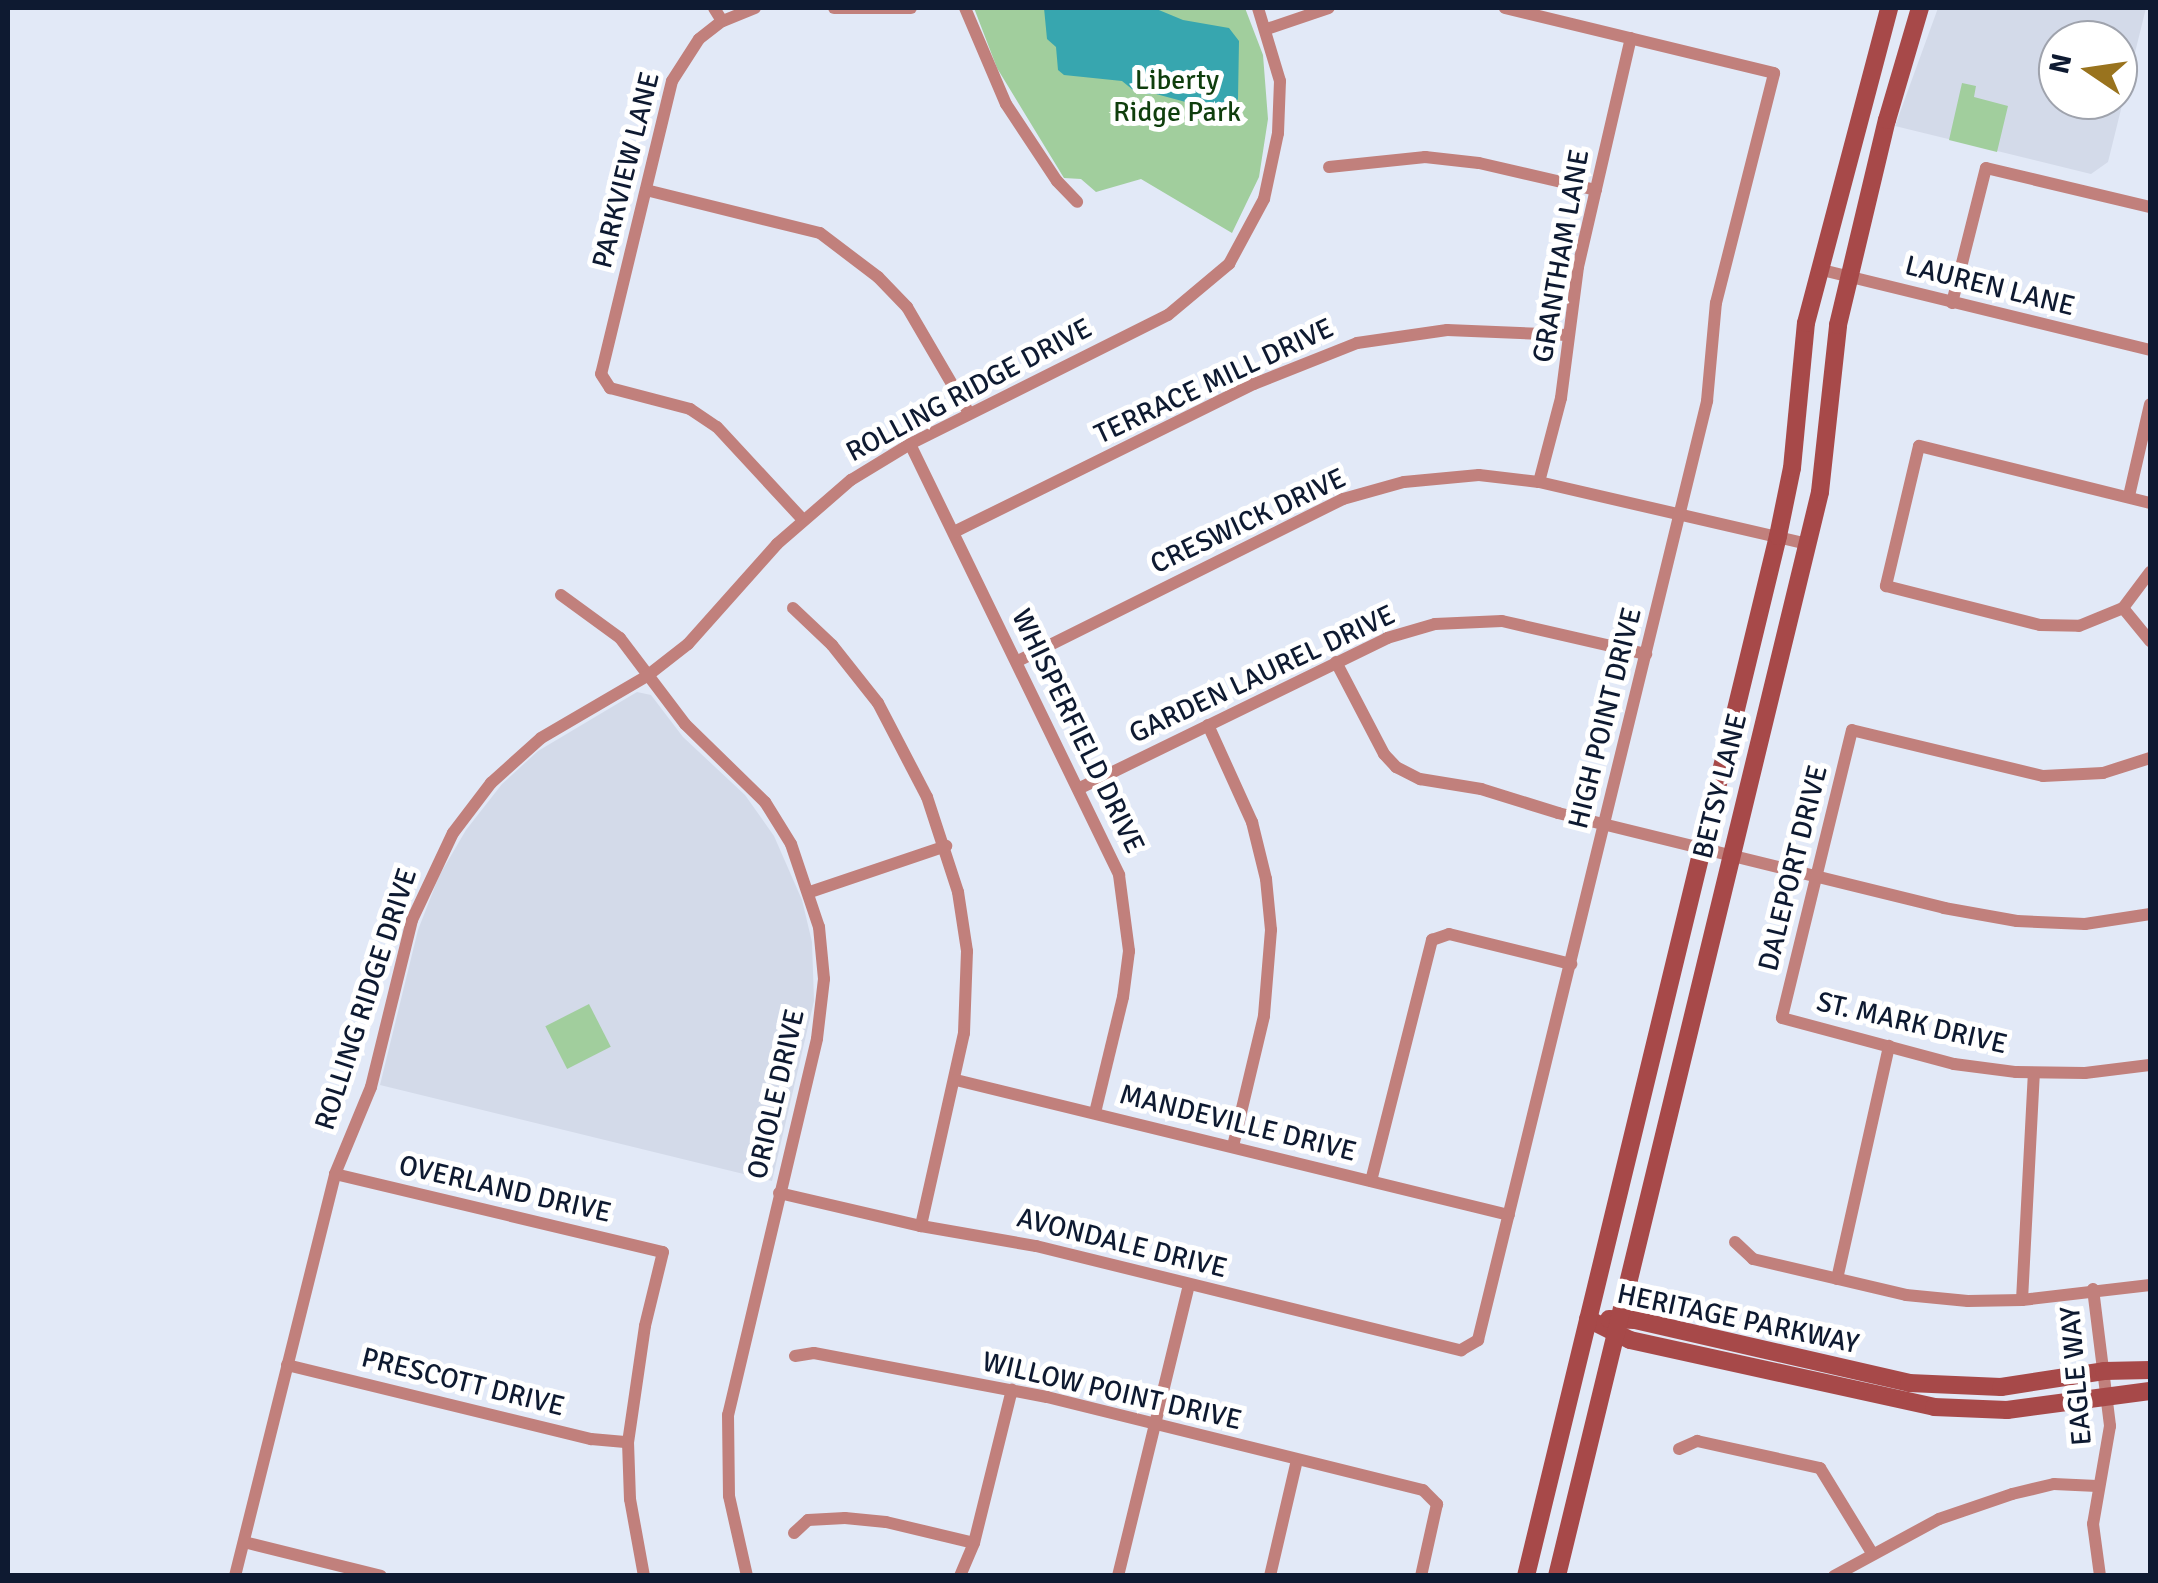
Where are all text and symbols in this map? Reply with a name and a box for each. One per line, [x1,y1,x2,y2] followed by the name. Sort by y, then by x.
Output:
[2038,20,2138,120] north arrow
[2042,50,2079,77] text: N
[1113,63,1241,129] park label: Liberty Ridge Park
[585,68,667,272] street label: PARKVIEW LANE
[1526,147,1596,365] street label: GRANTHAM LANE
[1902,249,2078,323] street label: LAUREN LANE
[841,311,1097,469] street label: ROLLING RIDGE DRIVE
[1089,311,1339,451] street label: TERRACE MILL DRIVE
[1145,461,1351,581] street label: CRESWICK DRIVE
[1124,598,1400,750] street label: GARDEN LAUREL DRIVE
[1004,603,1152,859] street label: WHISPERFIELD DRIVE
[1561,604,1649,832] street label: HIGH POINT DRIVE
[1686,710,1754,862] street label: BETSY LANE
[1751,762,1835,974] street label: DALEPORT DRIVE
[308,864,424,1134] street label: ROLLING RIDGE DRIVE
[1814,985,2010,1061] street label: ST. MARK DRIVE
[740,1006,812,1182] street label: ORIOLE DRIVE
[1116,1077,1360,1169] street label: MANDEVILLE DRIVE
[396,1148,614,1230] street label: OVERLAND DRIVE
[1014,1201,1230,1285] street label: AVONDALE DRIVE
[1614,1277,1862,1361] street label: HERITAGE PARKWAY
[2053,1305,2099,1447] street label: EAGLE WAY
[358,1341,568,1423] street label: PRESCOTT DRIVE
[979,1345,1245,1437] street label: WILLOW POINT DRIVE

